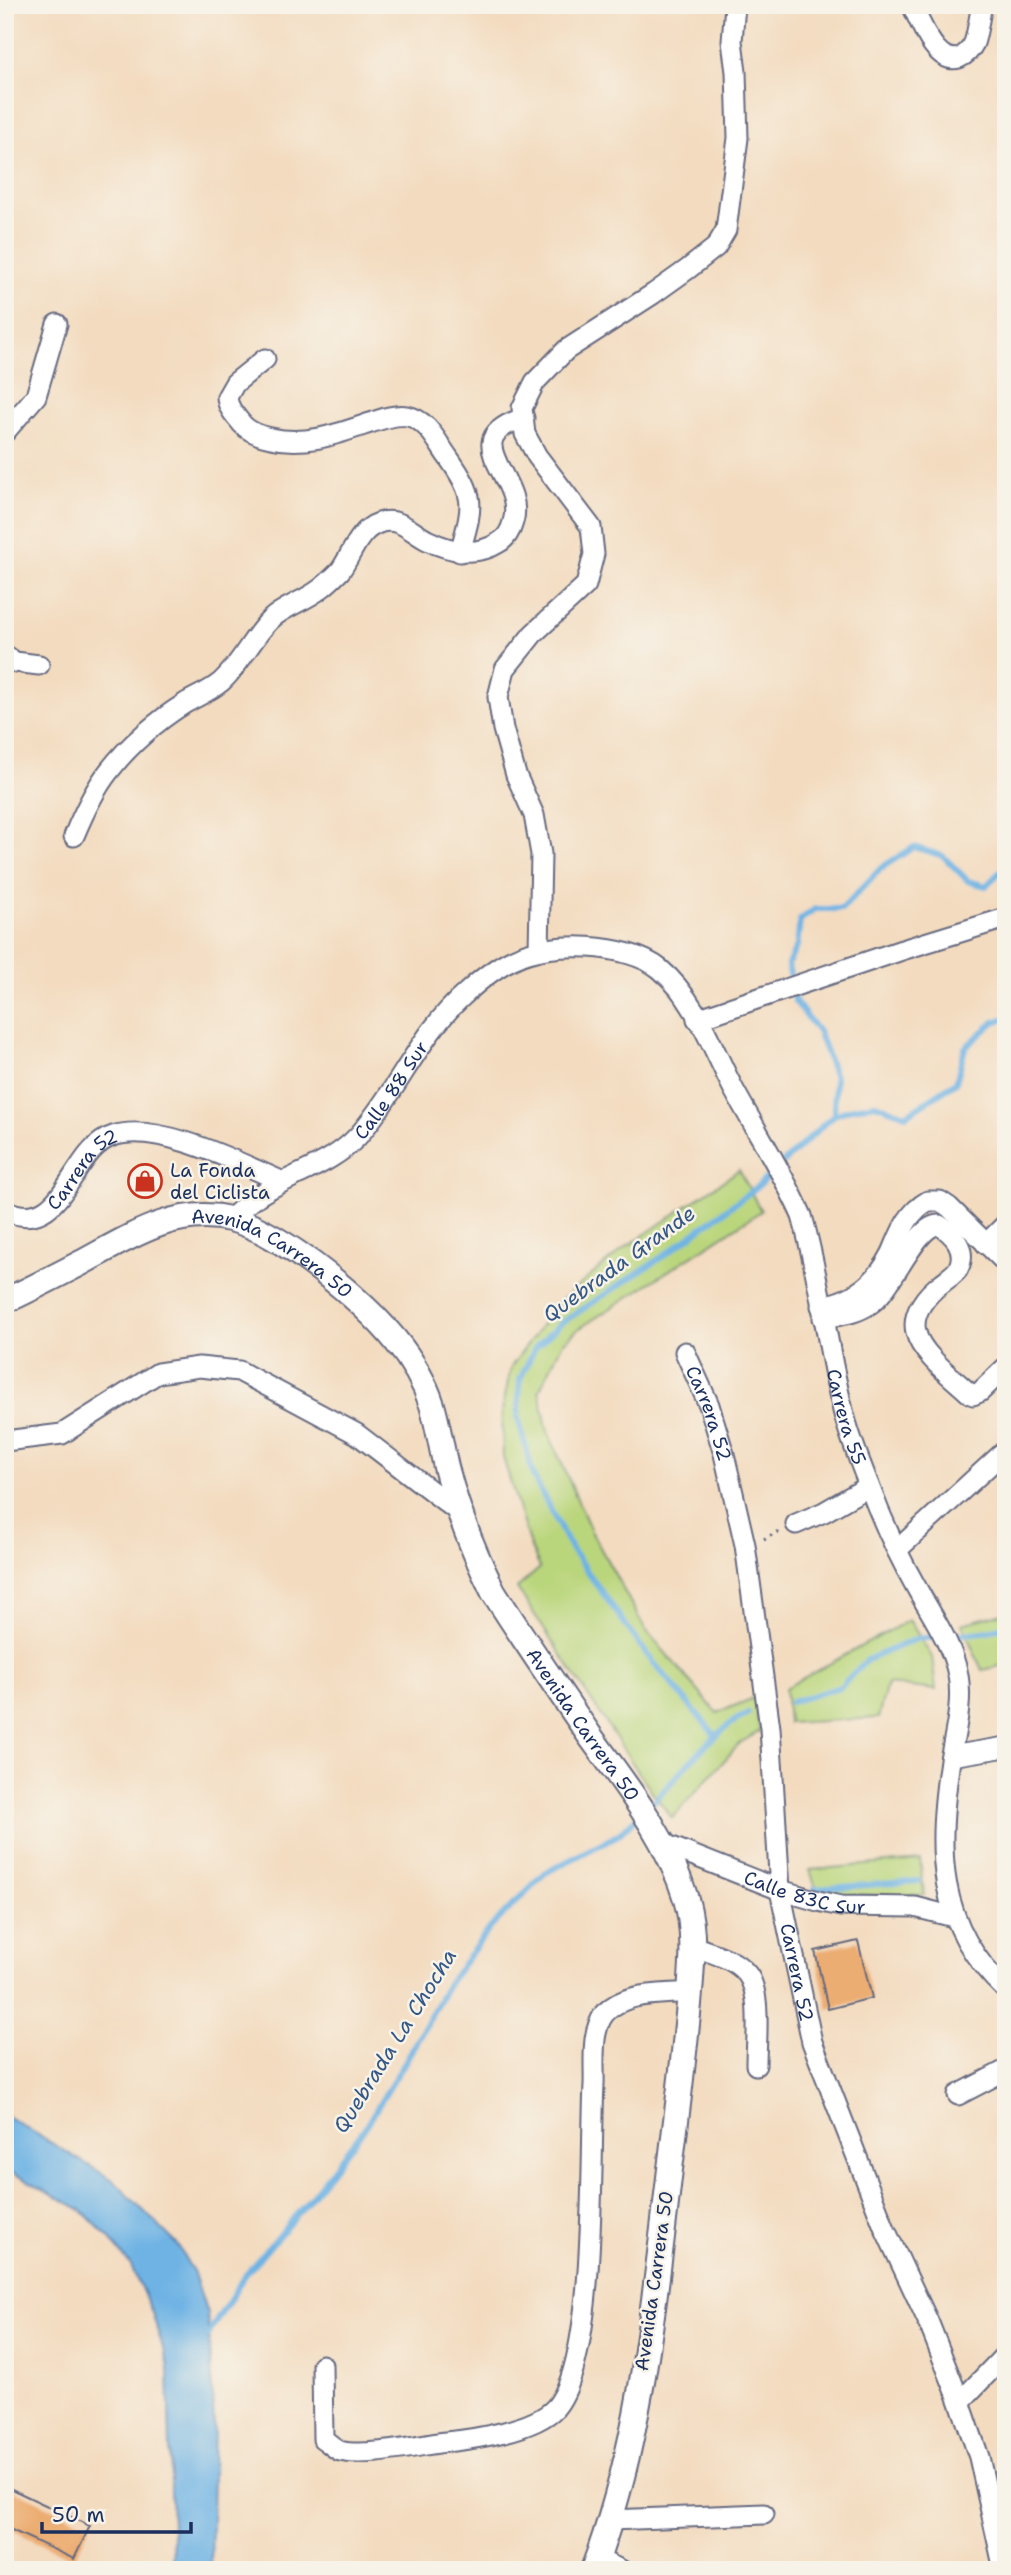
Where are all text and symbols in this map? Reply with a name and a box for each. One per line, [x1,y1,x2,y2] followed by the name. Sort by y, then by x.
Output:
[348,1036,433,1145] street label: Calle 88 Sur
[41,1123,121,1215] street label: Carrera 52
[170,1158,270,1205] place label: La Fonda del Ciclista
[126,1162,164,1200] shop icon: La Fonda del Ciclista
[537,1199,701,1329] water label: Quebrada Grande
[191,1203,358,1303] street label: Avenida Carrera 50
[680,1362,738,1464] street label: Carrera 52
[821,1367,872,1468] street label: Carrera 55
[521,1643,645,1806] street label: Avenida Carrera 50
[740,1864,866,1919] street label: Calle 83C Sur
[775,1921,820,2024] street label: Carrera 52
[327,1943,463,2139] water label: Quebrada La Chocha
[629,2189,679,2373] street label: Avenida Carrera 50
[42,2491,191,2535] scale bar
[52,2501,105,2529] text: 50 m

